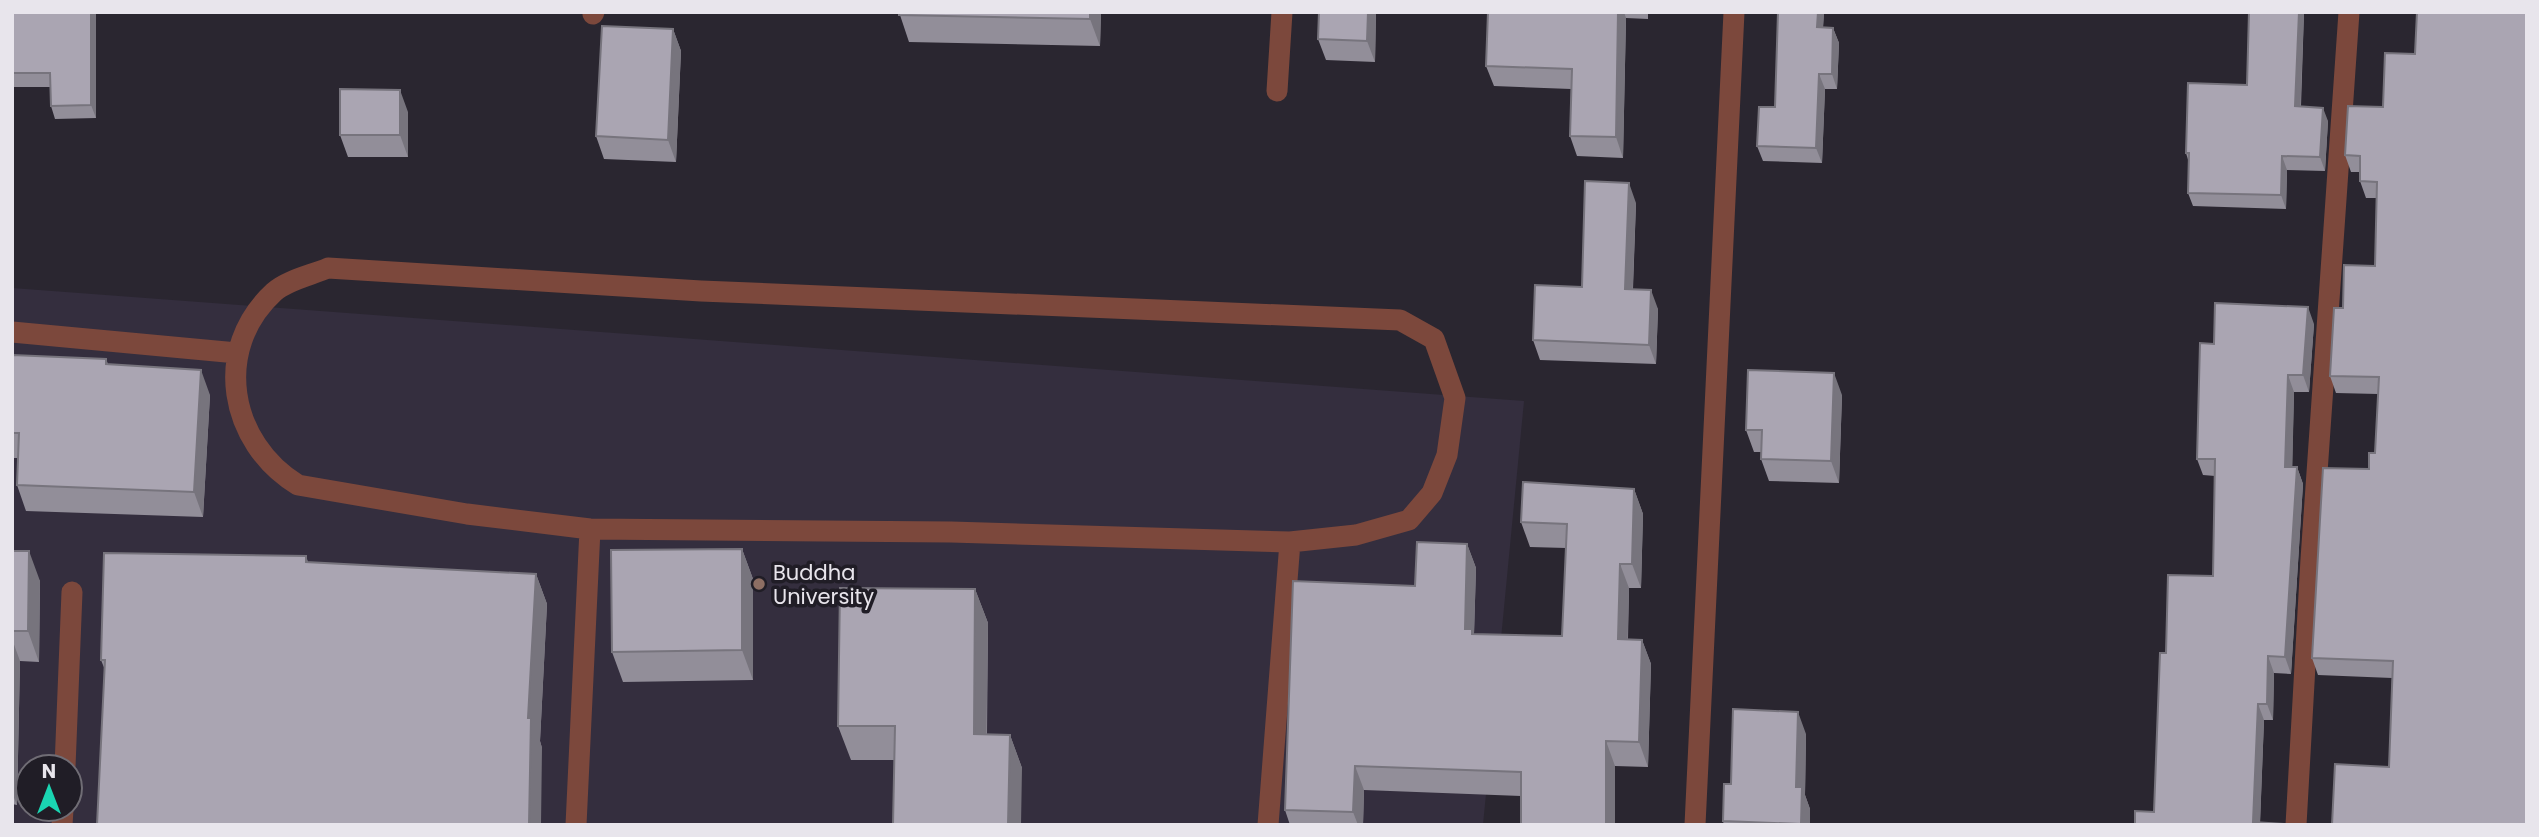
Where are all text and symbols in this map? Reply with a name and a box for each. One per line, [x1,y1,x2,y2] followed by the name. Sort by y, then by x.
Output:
[773,558,874,611] place label: Buddha University
[751,576,767,592] marker: Buddha University
[14,753,84,823] north arrow
[42,758,56,785] text: N

